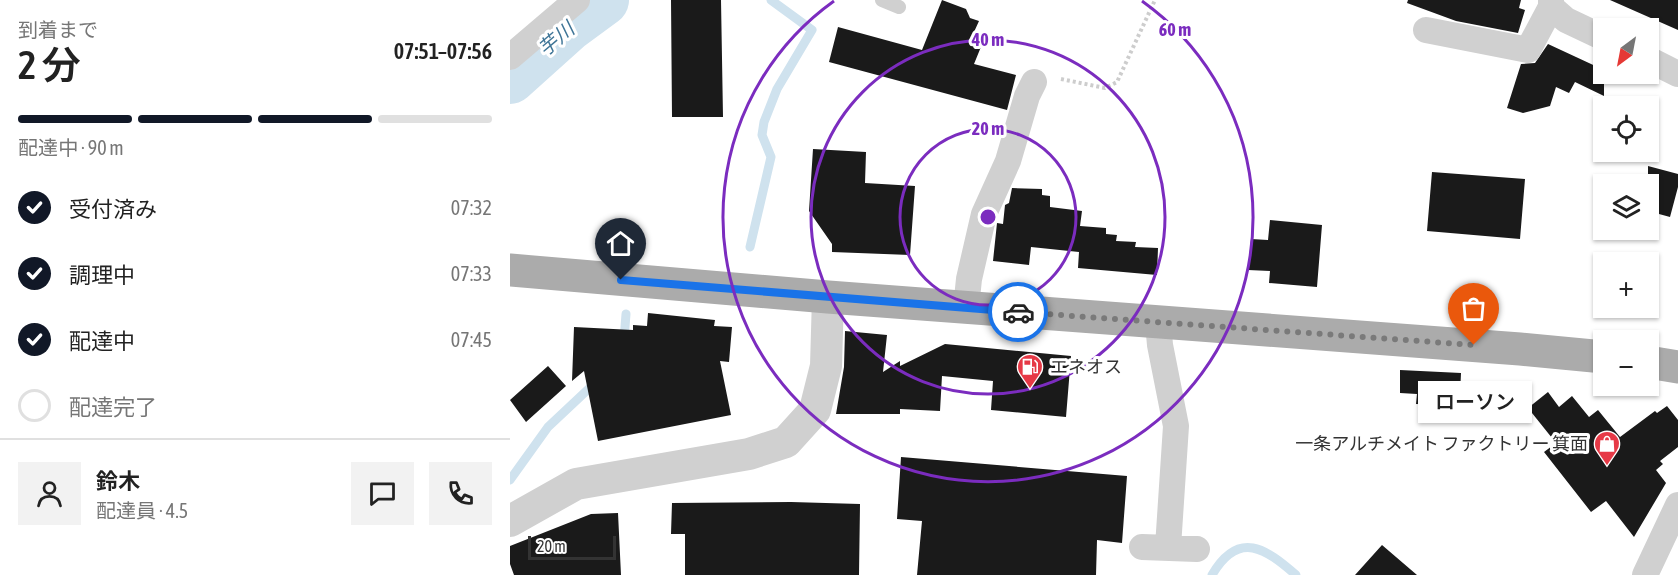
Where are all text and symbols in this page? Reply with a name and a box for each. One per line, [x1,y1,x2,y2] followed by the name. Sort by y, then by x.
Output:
[533,16,580,60] water label: 芋川
[18,18,98,41] text: 到着まで
[1593,18,1659,84] north arrow
[1593,18,1659,396] map controls
[1159,19,1191,40] text: 60 m
[971,29,1004,50] text: 40 m
[394,38,492,64] text: 07:51–07:56
[18,43,81,87] text: 2 分
[1593,96,1659,162] button: locate
[972,118,1004,139] text: 20 m
[18,136,124,159] text: 配達中 · 90 m
[1593,174,1659,240] button: layers
[18,191,51,224] icon: check
[69,196,157,222] text: 受付済み
[451,196,492,219] text: 07:32
[978,207,998,227] centre of rings
[595,218,646,280] pin
[604,227,637,260] icon: home
[1593,252,1659,318] button: +
[18,257,51,290] icon: check
[69,262,135,288] text: 調理中
[451,262,492,285] text: 07:33
[988,282,1048,342] courier
[1448,283,1499,345] pin
[1457,292,1490,325] icon: bag
[1002,296,1035,329] icon: car
[18,323,51,356] icon: check
[69,328,135,354] text: 配達中
[451,328,492,351] text: 07:45
[1593,330,1659,396] button: −
[1015,352,1045,390] fuel station icon: エネオス
[1050,356,1122,377] place label: エネオス
[1417,381,1531,423] callout: ローソン
[1435,390,1515,413] text: ローソン
[69,394,157,420] text: 配達完了
[1592,429,1622,467] shop icon: 一条アルチメイト ファクトリー 箕面
[1295,433,1588,454] place label: 一条アルチメイト ファクトリー 箕面
[18,462,81,525] button: person
[351,462,414,525] button: chat
[429,462,492,525] button: phone
[96,468,140,494] text: 鈴木
[96,499,188,522] text: 配達員 · 4.5
[528,533,616,560] scale bar
[537,537,566,555] text: 20 m

